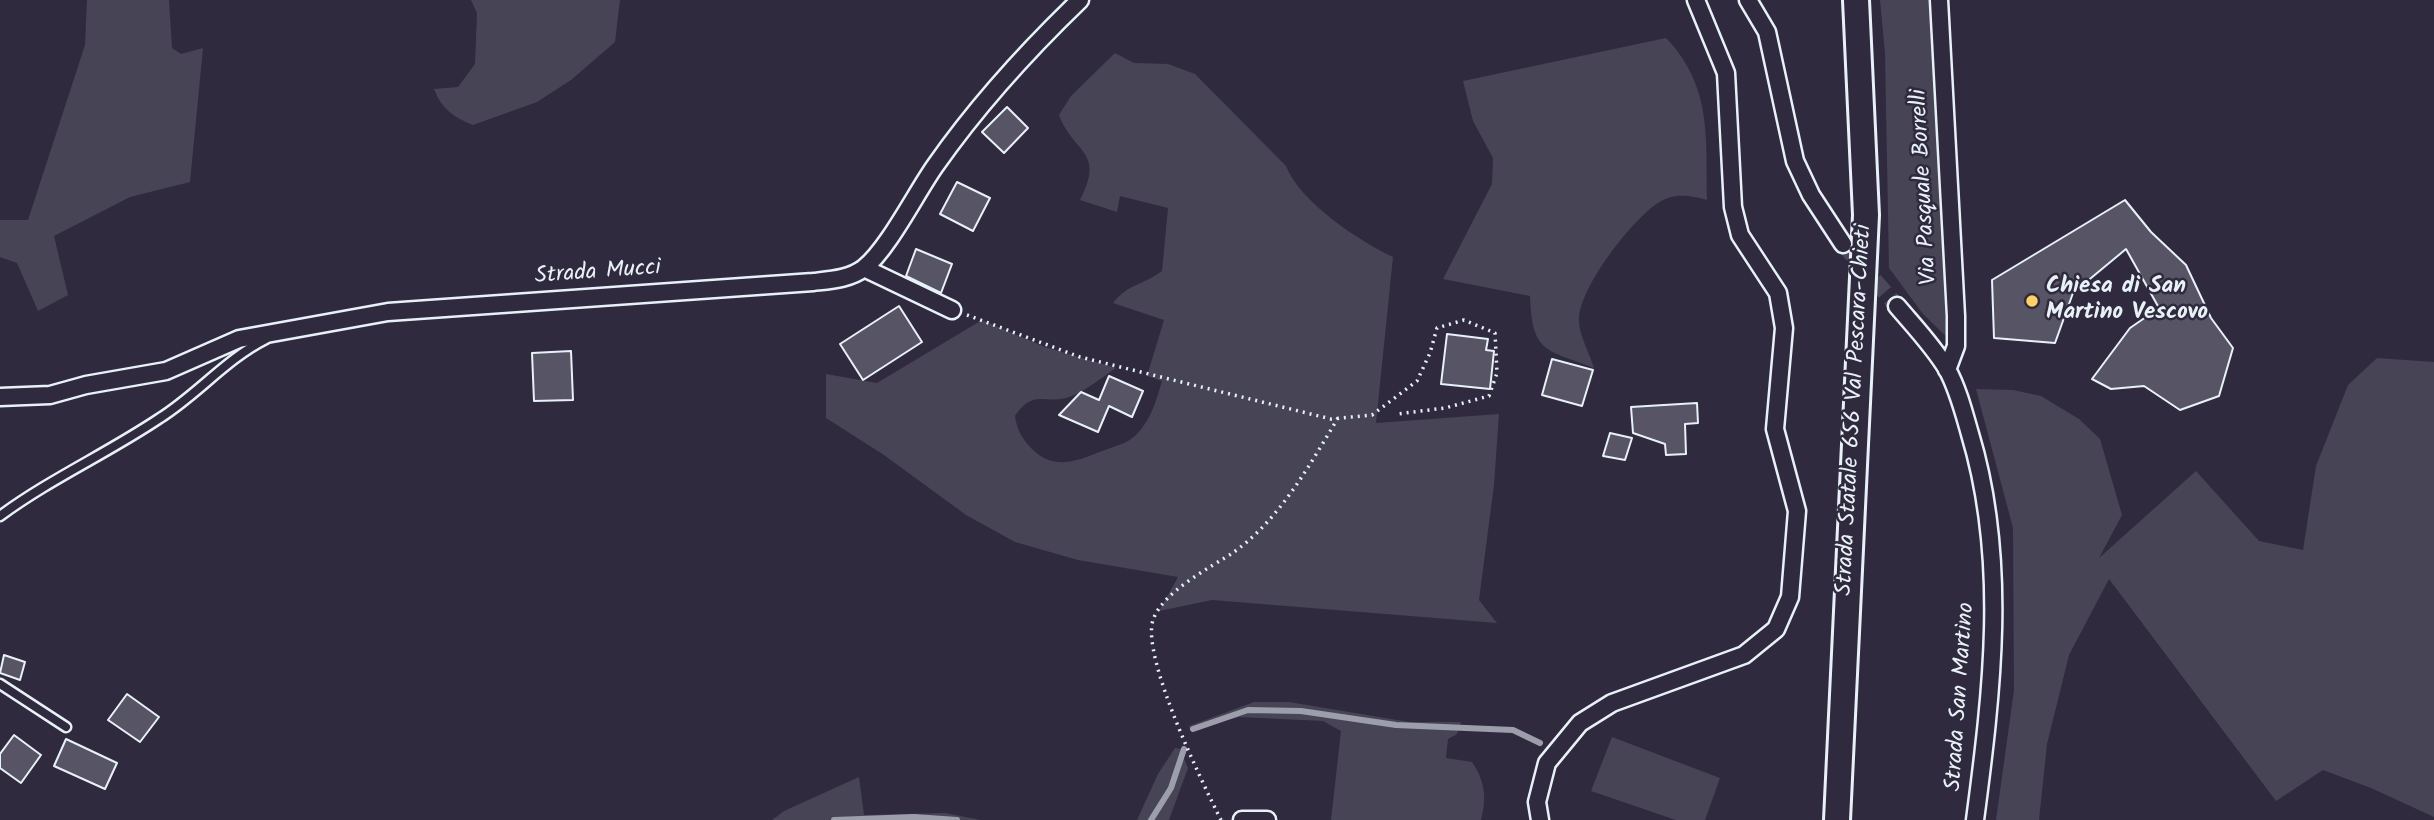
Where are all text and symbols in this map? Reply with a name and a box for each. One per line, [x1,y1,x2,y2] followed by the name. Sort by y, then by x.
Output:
[1907,88,1945,286] street label: Via Pasquale Borrelli
[1832,224,1880,596] street label: Strada Statale 656 Val Pescara-Chieti
[534,256,662,292] street label: Strada Mucci
[2046,274,2208,328] place label: Chiesa di San Martino Vescovo
[2024,293,2040,309] marker: Chiesa di San Martino Vescovo
[1942,602,1982,792] street label: Strada San Martino

